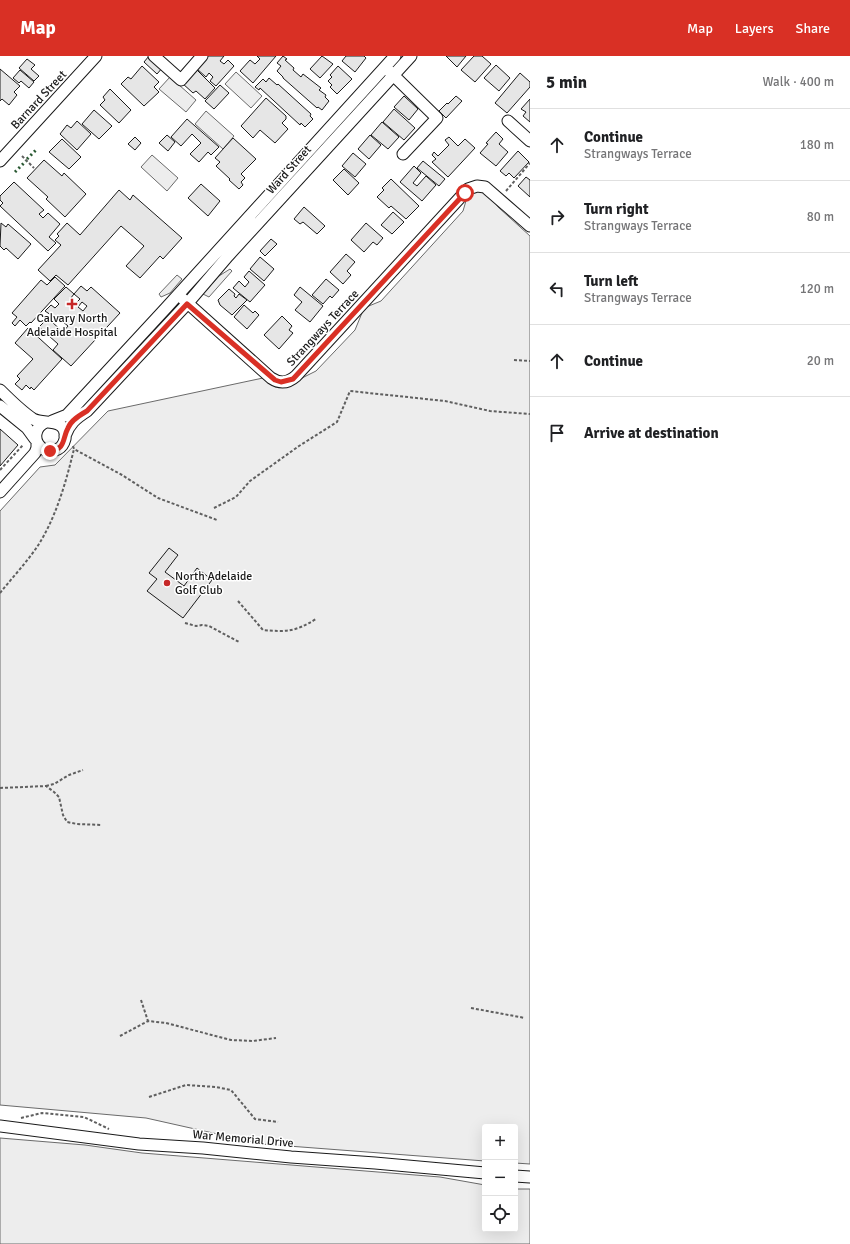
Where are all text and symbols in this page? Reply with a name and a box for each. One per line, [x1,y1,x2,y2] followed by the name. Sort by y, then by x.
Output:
[20,16,56,40] text: Map
[687,20,713,37] text: Map
[735,20,774,37] text: Layers
[796,20,830,37] text: Share
[8,67,70,133] street label: Barnard Street
[546,72,587,93] text: 5 min
[763,74,834,90] text: Walk · 400 m
[584,128,643,146] text: Continue
[546,134,568,156] icon: ahead
[800,137,834,153] text: 180 m
[263,143,315,197] street label: Ward Street
[584,146,692,162] text: Strangways Terrace
[456,184,474,202] route start
[584,200,649,218] text: Turn right
[546,206,568,228] icon: right
[807,209,834,225] text: 80 m
[584,218,692,234] text: Strangways Terrace
[584,272,638,290] text: Turn left
[546,278,568,300] icon: left
[800,281,834,297] text: 120 m
[284,287,362,369] street label: Strangways Terrace
[584,290,692,306] text: Strangways Terrace
[66,298,78,310] marker: Calvary North Adelaide Hospital
[27,311,118,340] place label: Calvary North Adelaide Hospital
[546,350,568,372] icon: ahead
[584,352,643,370] text: Continue
[807,353,834,369] text: 20 m
[546,422,568,444] icon: arrive
[584,424,719,442] text: Arrive at destination
[41,442,59,460] route end
[175,569,252,598] place label: North Adelaide Golf Club
[162,578,172,588] marker: North Adelaide Golf Club
[482,1124,518,1232] map controls
[482,1124,518,1160] button: +
[192,1127,294,1151] street label: War Memorial Drive
[482,1160,518,1196] button: −
[482,1196,518,1232] button: locate

